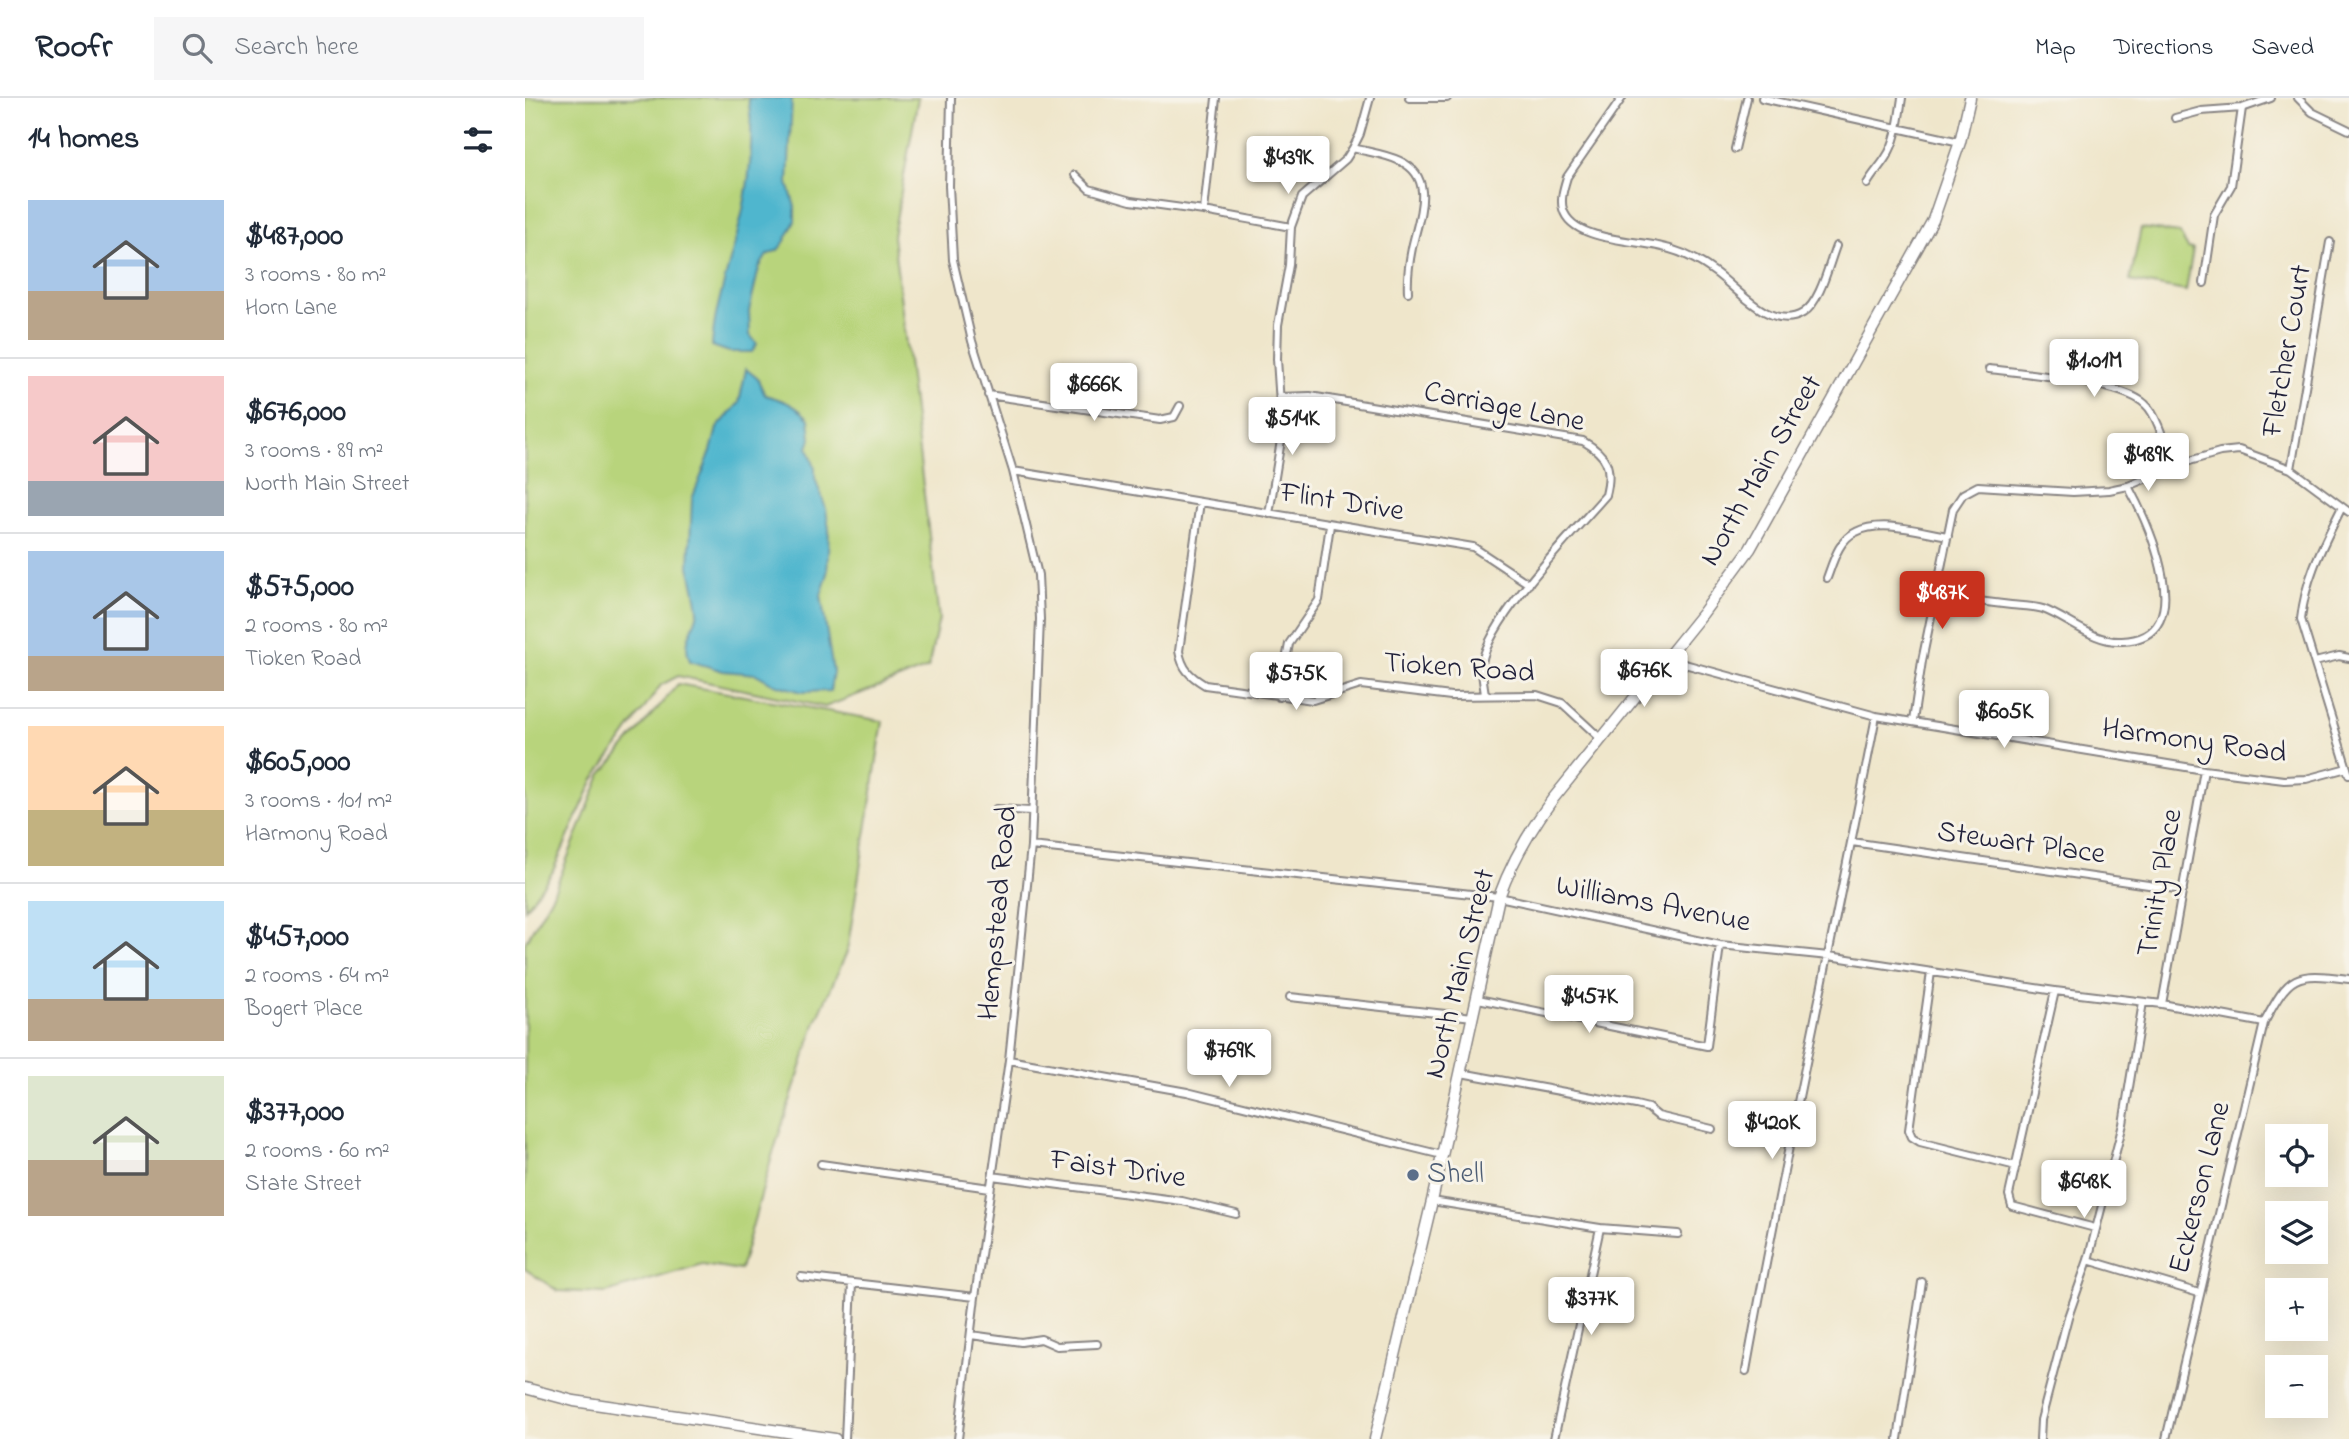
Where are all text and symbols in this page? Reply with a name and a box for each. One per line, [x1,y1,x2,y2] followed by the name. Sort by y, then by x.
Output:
[154,17,644,80] search box
[35,24,112,72] text: Roofr
[178,29,216,67] icon: search
[234,29,359,67] text: Search here
[2035,31,2076,66] text: Map
[2114,31,2213,66] text: Directions
[2251,31,2314,66] text: Saved
[28,118,139,162] text: 14 homes
[459,121,497,159] icon: filters
[1239,136,1337,196] pin: $439K
[1263,142,1313,175] text: $439K
[245,215,343,259] text: $487,000
[84,228,168,312] icon: home
[245,259,386,292] text: 3 rooms · 80 m²
[2251,261,2325,442] street label: Fletcher Court
[245,292,337,325] text: Horn Lane
[2037,340,2151,399] pin: $1.01M
[2065,345,2123,378] text: $1.01M
[1045,364,1143,423] pin: $666K
[1689,367,1835,575] street label: North Main Street
[1066,369,1122,402] text: $666K
[1420,371,1589,445] street label: Carriage Lane
[245,391,346,435] text: $676,000
[1243,398,1341,457] pin: $514K
[1264,403,1320,436] text: $514K
[84,404,168,488] icon: home
[2099,434,2197,493] pin: $489K
[245,435,383,468] text: 3 rooms · 89 m²
[2123,439,2173,472] text: $489K
[245,468,410,501] text: North Main Street
[1276,471,1408,535] street label: Flint Drive
[245,566,354,610] text: $575,000
[1893,572,1991,631] pin: $487K
[1916,577,1968,610] text: $487K
[84,579,168,663] icon: home
[245,610,388,643] text: 2 rooms · 80 m²
[1382,642,1536,696] street label: Tioken Road
[245,643,361,676] text: Tioken Road
[1595,650,1693,709] pin: $676K
[1247,652,1345,712] pin: $575K
[1617,655,1671,688] text: $676K
[1266,658,1326,691] text: $575K
[1955,690,2053,750] pin: $605K
[1975,696,2033,729] text: $605K
[2099,707,2289,777] street label: Harmony Road
[245,741,351,785] text: $605,000
[84,754,168,838] icon: home
[245,785,392,818] text: 3 rooms · 101 m²
[968,804,1030,1022] street label: Hempstead Road
[2126,805,2196,961] street label: Trinity Place
[1934,810,2108,878] street label: Stewart Place
[245,818,388,851] text: Harmony Road
[1414,865,1508,1083] street label: North Main Street
[1552,865,1755,946] street label: Williams Avenue
[245,916,349,960] text: $457,000
[84,929,168,1013] icon: home
[245,960,389,993] text: 2 rooms · 64 m²
[1540,976,1638,1035] pin: $457K
[1560,981,1618,1014] text: $457K
[245,993,362,1026] text: Bogert Place
[1180,1030,1278,1089] pin: $769K
[1203,1035,1255,1068] text: $769K
[245,1091,344,1135] text: $377,000
[2158,1097,2244,1279] street label: Eckerson Lane
[1723,1102,1821,1161] pin: $420K
[84,1104,168,1188] icon: home
[1744,1107,1800,1140] text: $420K
[2265,1124,2328,1418] map controls
[2265,1124,2328,1187] button: locate
[245,1135,390,1168] text: 2 rooms · 60 m²
[1046,1139,1189,1201] street label: Faist Drive
[1427,1153,1484,1197] place label: Shell
[2035,1160,2133,1220] pin: $648K
[2057,1166,2111,1199] text: $648K
[1405,1167,1421,1183] marker: Shell
[245,1168,362,1201] text: State Street
[2265,1201,2328,1264] button: layers
[1542,1278,1640,1337] pin: $377K
[2265,1278,2328,1341] button: +
[1564,1283,1618,1316] text: $377K
[2265,1355,2328,1418] button: −

